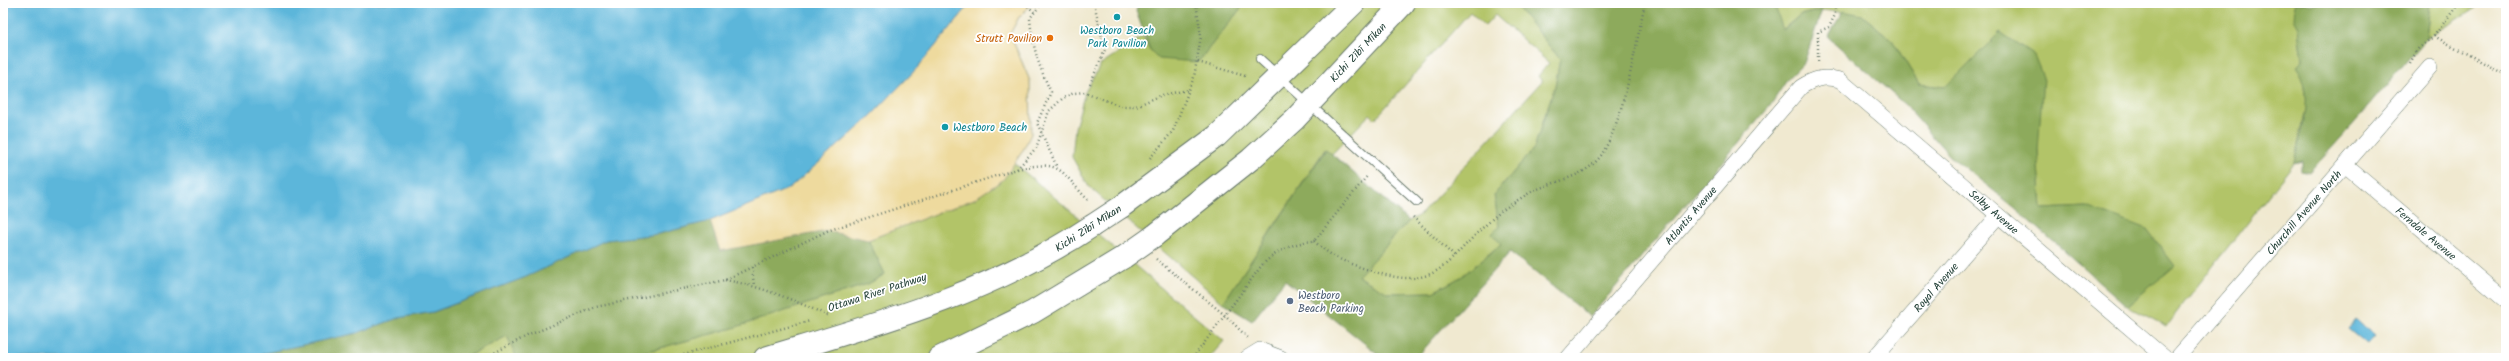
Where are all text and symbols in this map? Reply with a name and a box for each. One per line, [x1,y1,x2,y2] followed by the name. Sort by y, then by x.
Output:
[1112,12,1122,22] marker: Westboro Beach Park Pavilion
[1326,19,1391,87] street label: Kichi Zībī Mīkan
[1080,22,1154,53] place label: Westboro Beach Park Pavilion
[975,30,1042,48] place label: Strutt Pavilion
[1045,33,1055,43] marker: Strutt Pavilion
[953,119,1027,137] place label: Westboro Beach
[940,122,950,132] marker: Westboro Beach
[2262,166,2347,260] street label: Churchill Avenue North
[1661,182,1722,250] street label: Atlantis Avenue
[1964,186,2022,239] street label: Selby Avenue
[1051,200,1126,257] street label: Kichi Zībī Mīkan
[2391,203,2460,265] street label: Ferndale Avenue
[1910,259,1964,317] street label: Royal Avenue
[826,268,930,317] street label: Ottawa River Pathway
[1298,287,1364,318] place label: Westboro Beach Parking
[1285,296,1295,306] marker: Westboro Beach Parking

